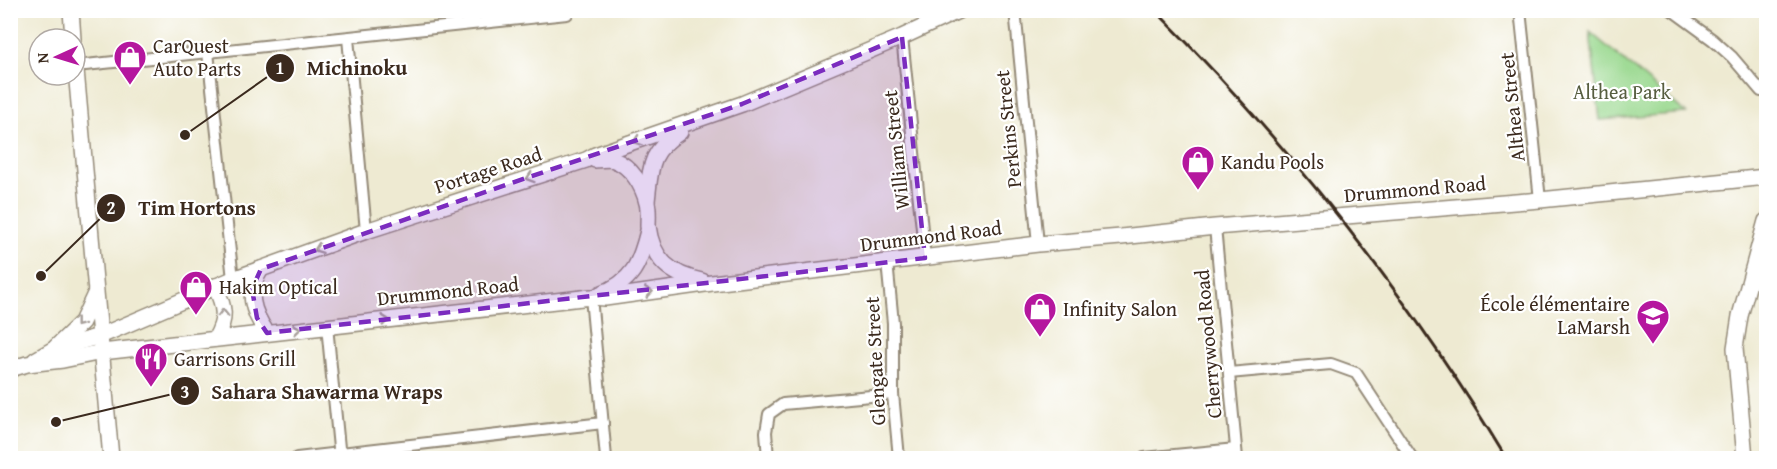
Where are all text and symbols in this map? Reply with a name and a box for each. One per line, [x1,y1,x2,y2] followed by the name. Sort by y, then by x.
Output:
[27,27,87,87] north arrow
[153,31,241,83] place label: CarQuest Auto Parts
[112,39,148,86] shop icon: CarQuest Auto Parts
[265,48,419,87] callout: Michinoku
[1491,51,1532,163] street label: Althea Street
[30,52,54,64] text: N
[307,52,407,83] text: Michinoku
[275,54,285,81] text: 1
[987,69,1028,189] street label: Perkins Street
[1573,77,1672,106] park label: Althea Park
[875,89,916,211] street label: William Street
[632,133,643,146] one-way arrow
[430,138,546,201] street label: Portage Road
[1180,144,1216,191] shop icon: Kandu Pools
[1221,147,1324,176] place label: Kandu Pools
[1343,168,1487,209] street label: Drummond Road
[525,171,536,183] one-way arrow
[96,188,268,227] callout: Tim Hortons
[138,192,256,223] text: Tim Hortons
[106,194,116,221] text: 2
[859,212,1004,259] street label: Drummond Road
[313,241,324,254] one-way arrow
[1187,268,1228,420] street label: Cherrywood Road
[178,269,214,316] shop icon: Hakim Optical
[376,269,521,312] street label: Drummond Road
[219,272,338,301] place label: Hakim Optical
[644,286,654,298] one-way arrow
[1481,289,1630,341] place label: École élémentaire LaMarsh
[1022,291,1058,338] shop icon: Infinity Salon
[1063,294,1177,323] place label: Infinity Salon
[857,296,892,426] street label: Glengate Street
[1635,298,1671,345] school or university icon: École élémentaire LaMarsh
[216,308,229,317] one-way arrow
[380,314,389,326] one-way arrow
[75,316,86,327] one-way arrow
[292,324,301,336] one-way arrow
[133,341,169,388] restaurant icon: Garrisons Grill
[174,344,296,373] place label: Garrisons Grill
[170,372,455,411] callout: Sahara Shawarma Wraps
[211,376,443,407] text: Sahara Shawarma Wraps
[180,378,190,405] text: 3

